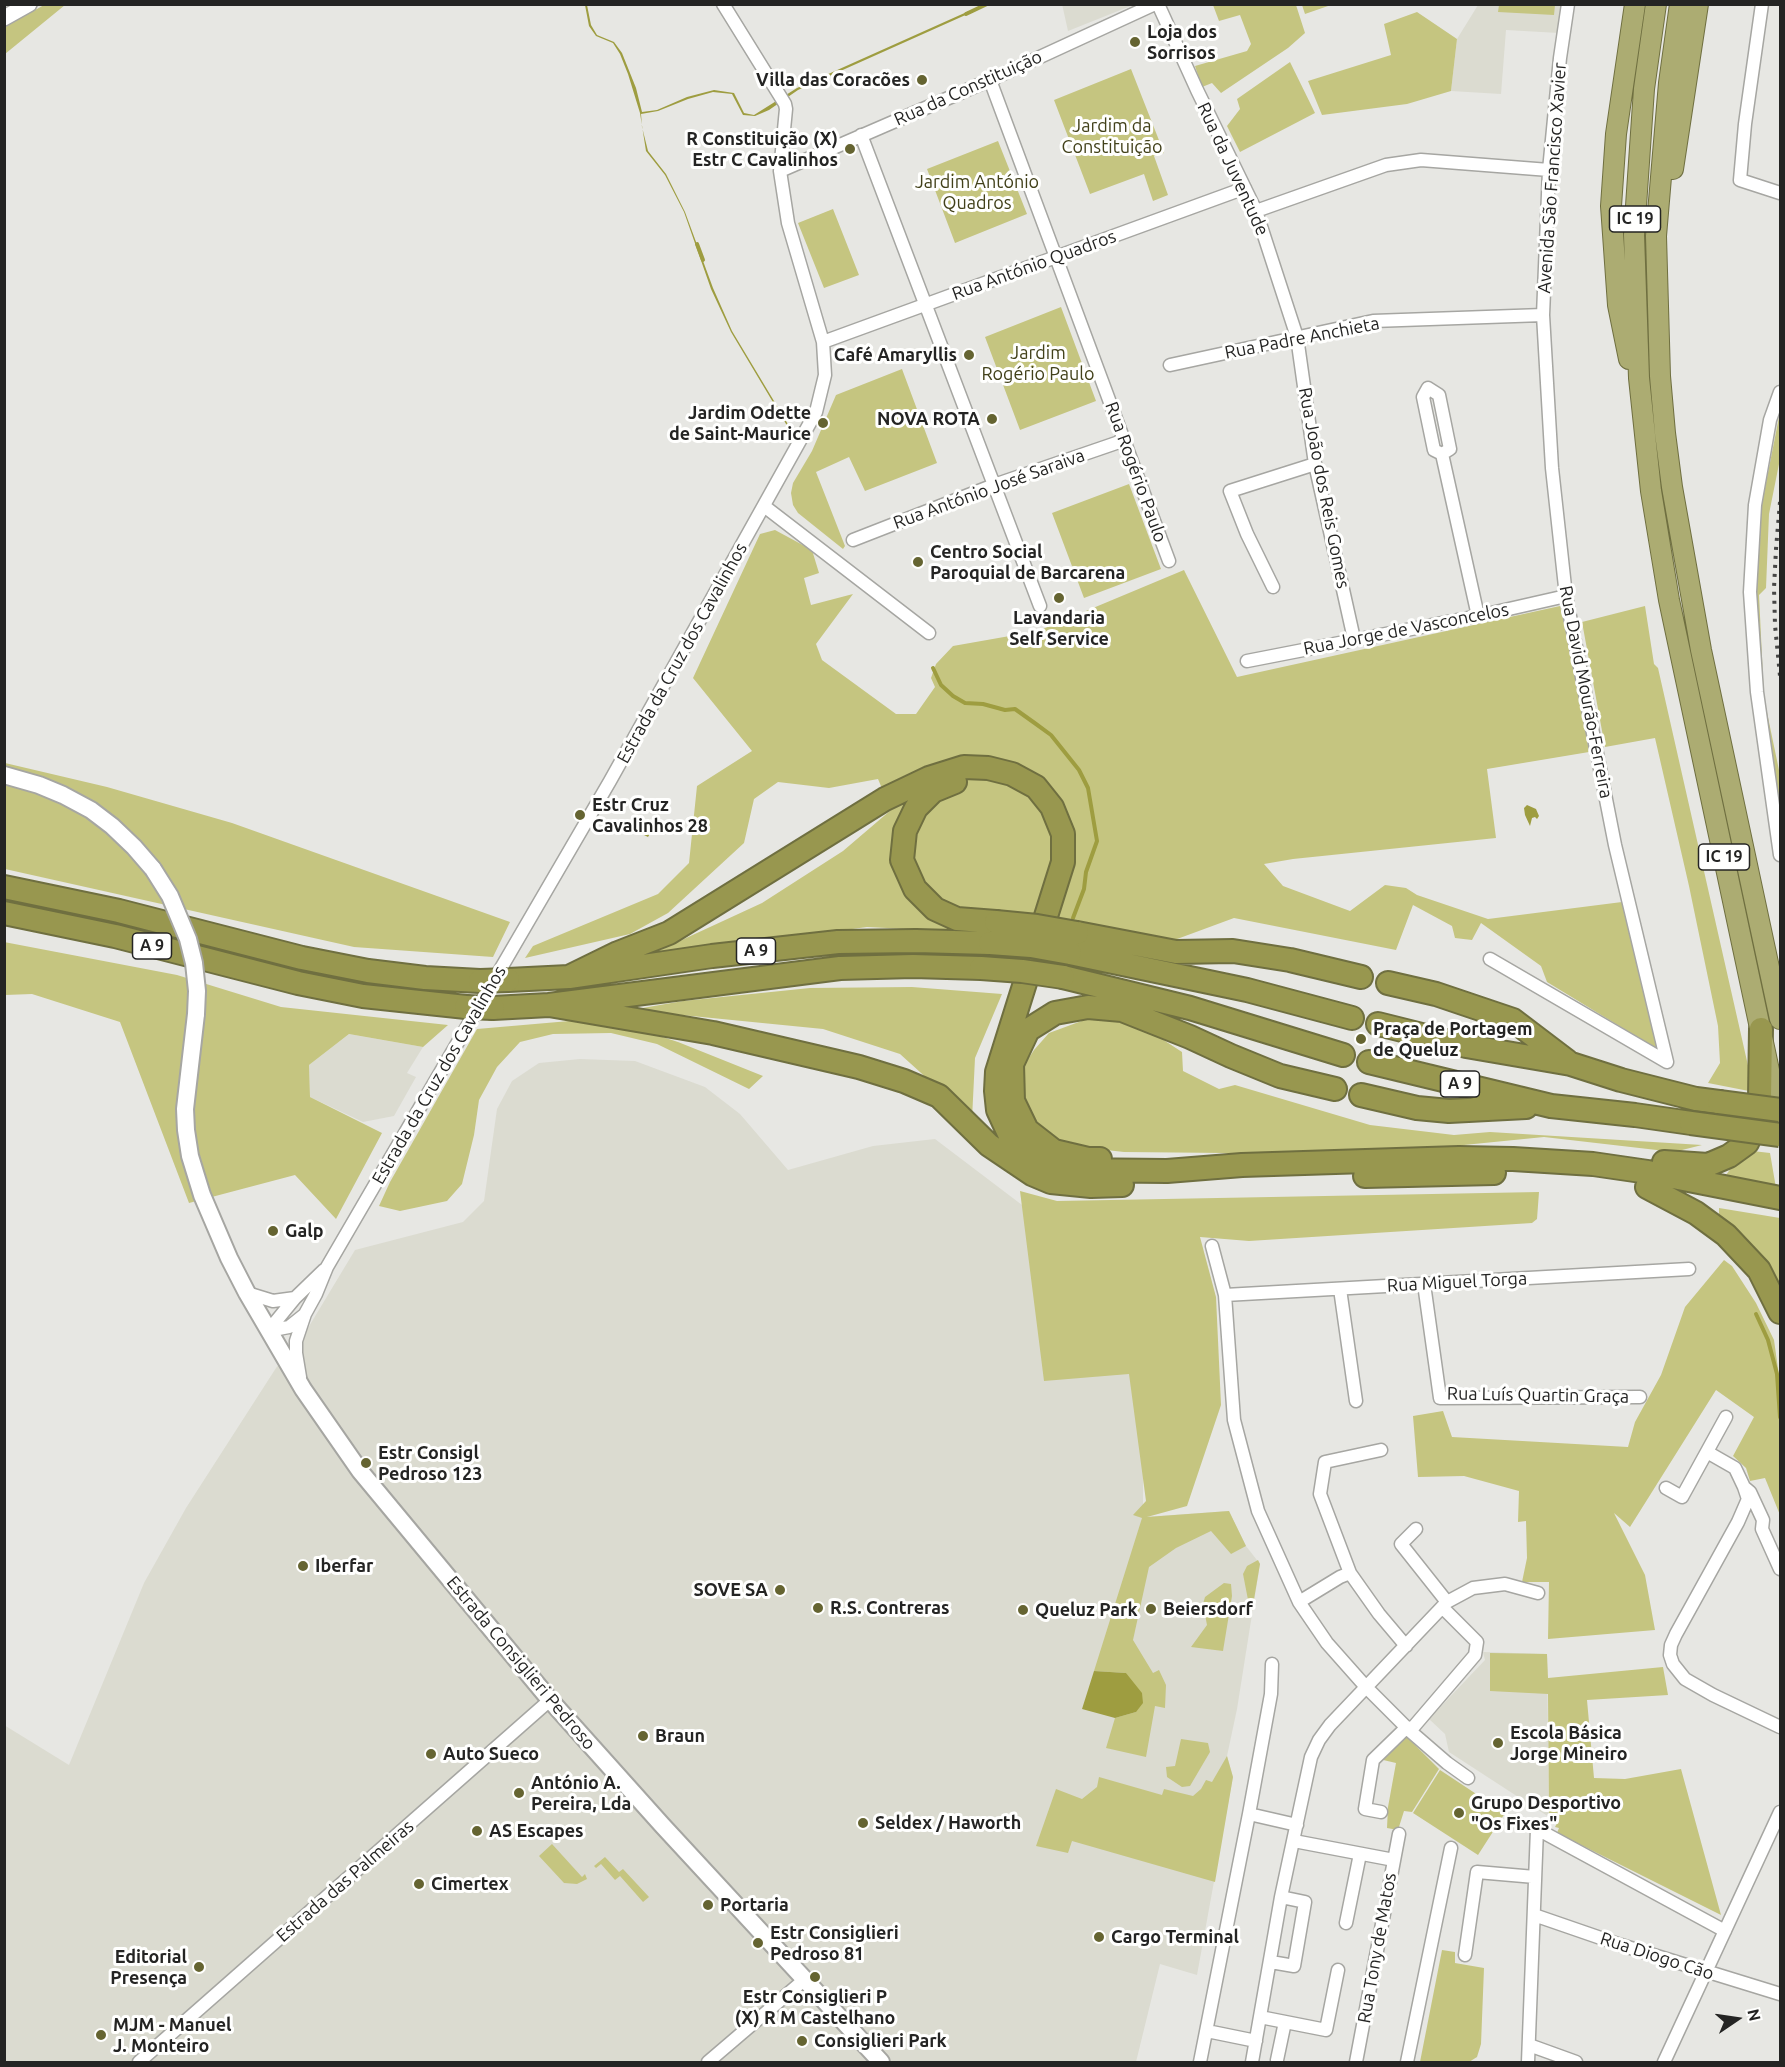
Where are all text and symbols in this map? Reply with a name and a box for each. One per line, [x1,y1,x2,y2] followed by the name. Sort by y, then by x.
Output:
[1147,21,1217,63] place label: Loja dos Sorrisos
[1128,35,1142,49] marker: Loja dos Sorrisos
[891,46,1045,130] street label: Rua da Constituição
[1533,62,1571,294] street label: Avenida São Francisco Xavier
[756,69,910,91] place label: Villa das Coracões
[915,73,929,87] marker: Villa das Coracões
[1193,99,1273,239] street label: Rua da Juventude
[1062,115,1162,158] park label: Jardim da Constituição
[686,128,838,170] place label: R Constituição (X) Estr C Cavalinhos
[843,142,857,156] marker: R Constituição (X) Estr C Cavalinhos
[915,171,1039,213] park label: Jardim António Quadros
[1610,206,1660,232] road number: IC 19
[949,225,1119,305] street label: Rua António Quadros
[1223,312,1381,364] street label: Rua Padre Anchieta
[981,342,1095,385] park label: Jardim Rogério Paulo
[834,344,957,366] place label: Café Amaryllis
[962,348,976,362] marker: Café Amaryllis
[1294,386,1354,590] street label: Rua João dos Reis Gomes
[1101,399,1171,545] street label: Rua Rogério Paulo
[669,402,811,444] place label: Jardim Odette de Saint-Maurice
[877,408,980,430] place label: NOVA ROTA
[985,412,999,426] marker: NOVA ROTA
[816,416,830,430] marker: Jardim Odette de Saint-Maurice
[890,444,1088,534] street label: Rua António José Saraiva
[612,539,752,767] street label: Estrada da Cruz dos Cavalinhos
[930,541,1125,584] place label: Centro Social Paroquial de Barcarena
[911,555,925,569] marker: Centro Social Paroquial de Barcarena
[1555,584,1617,800] street label: Rua David Mourão-Ferreira
[1052,591,1066,605] marker: Lavandaria Self Service
[1302,598,1510,660] street label: Rua Jorge de Vasconcelos
[1009,607,1109,650] place label: Lavandaria Self Service
[592,794,708,836] place label: Estr Cruz Cavalinhos 28
[573,808,587,822] marker: Estr Cruz Cavalinhos 28
[1698,844,1750,870] road number: IC 19
[132,933,172,959] road number: A 9
[736,938,776,964] road number: A 9
[367,962,511,1188] street label: Estrada da Cruz dos Cavalinhos
[1373,1018,1532,1060] place label: Praça de Portagem de Queluz
[1354,1032,1368,1046] marker: Praça de Portagem de Queluz
[1440,1071,1480,1097] road number: A 9
[285,1220,323,1242] place label: Galp
[266,1224,280,1238] marker: Galp
[1386,1268,1528,1296] street label: Rua Miguel Torga
[1447,1383,1629,1407] street label: Rua Luís Quartin Graça
[378,1442,482,1484] place label: Estr Consigl Pedroso 123
[359,1456,373,1470] marker: Estr Consigl Pedroso 123
[315,1555,373,1577] place label: Iberfar
[296,1559,310,1573] marker: Iberfar
[442,1572,600,1754] street label: Estrada Consiglieri Pedroso
[694,1579,768,1601] place label: SOVE SA
[773,1583,787,1597] marker: SOVE SA
[830,1597,950,1619] place label: R.S. Contreras
[1163,1598,1253,1620] place label: Beiersdorf
[1035,1599,1137,1621] place label: Queluz Park
[811,1601,825,1615] marker: R.S. Contreras
[1144,1602,1158,1616] marker: Beiersdorf
[1016,1603,1030,1617] marker: Queluz Park
[1510,1722,1628,1764] place label: Escola Básica Jorge Mineiro
[655,1725,705,1747] place label: Braun
[636,1729,650,1743] marker: Braun
[1491,1736,1505,1750] marker: Escola Básica Jorge Mineiro
[443,1743,539,1765] place label: Auto Sueco
[424,1747,438,1761] marker: Auto Sueco
[531,1772,631,1814] place label: António A. Pereira, Lda
[512,1786,526,1800] marker: António A. Pereira, Lda
[1471,1792,1621,1834] place label: Grupo Desportivo "Os Fixes"
[1452,1806,1466,1820] marker: Grupo Desportivo "Os Fixes"
[875,1812,1021,1834] place label: Seldex / Haworth
[272,1815,418,1947] street label: Estrada das Palmeiras
[856,1816,870,1830] marker: Seldex / Haworth
[489,1820,584,1842] place label: AS Escapes
[470,1824,484,1838] marker: AS Escapes
[1353,1871,1401,2025] street label: Rua Tony de Matos
[431,1873,508,1895] place label: Cimertex
[412,1877,426,1891] marker: Cimertex
[720,1894,789,1916] place label: Portaria
[701,1898,715,1912] marker: Portaria
[770,1922,899,1964] place label: Estr Consiglieri Pedroso 81
[1111,1926,1239,1948] place label: Cargo Terminal
[1597,1927,1717,1985] street label: Rua Diogo Cão
[1092,1930,1106,1944] marker: Cargo Terminal
[751,1936,765,1950] marker: Estr Consiglieri Pedroso 81
[110,1946,187,1988] place label: Editorial Presença
[192,1960,206,1974] marker: Editorial Presença
[808,1970,822,1984] marker: Estr Consiglieri P (X) R M Castelhano
[735,1986,895,2028] place label: Estr Consiglieri P (X) R M Castelhano
[1707,1989,1767,2049] north arrow
[1744,2007,1765,2023] text: N
[113,2014,231,2056] place label: MJM - Manuel J. Monteiro
[94,2028,108,2042] marker: MJM - Manuel J. Monteiro
[814,2030,947,2052] place label: Consiglieri Park
[795,2034,809,2048] marker: Consiglieri Park

